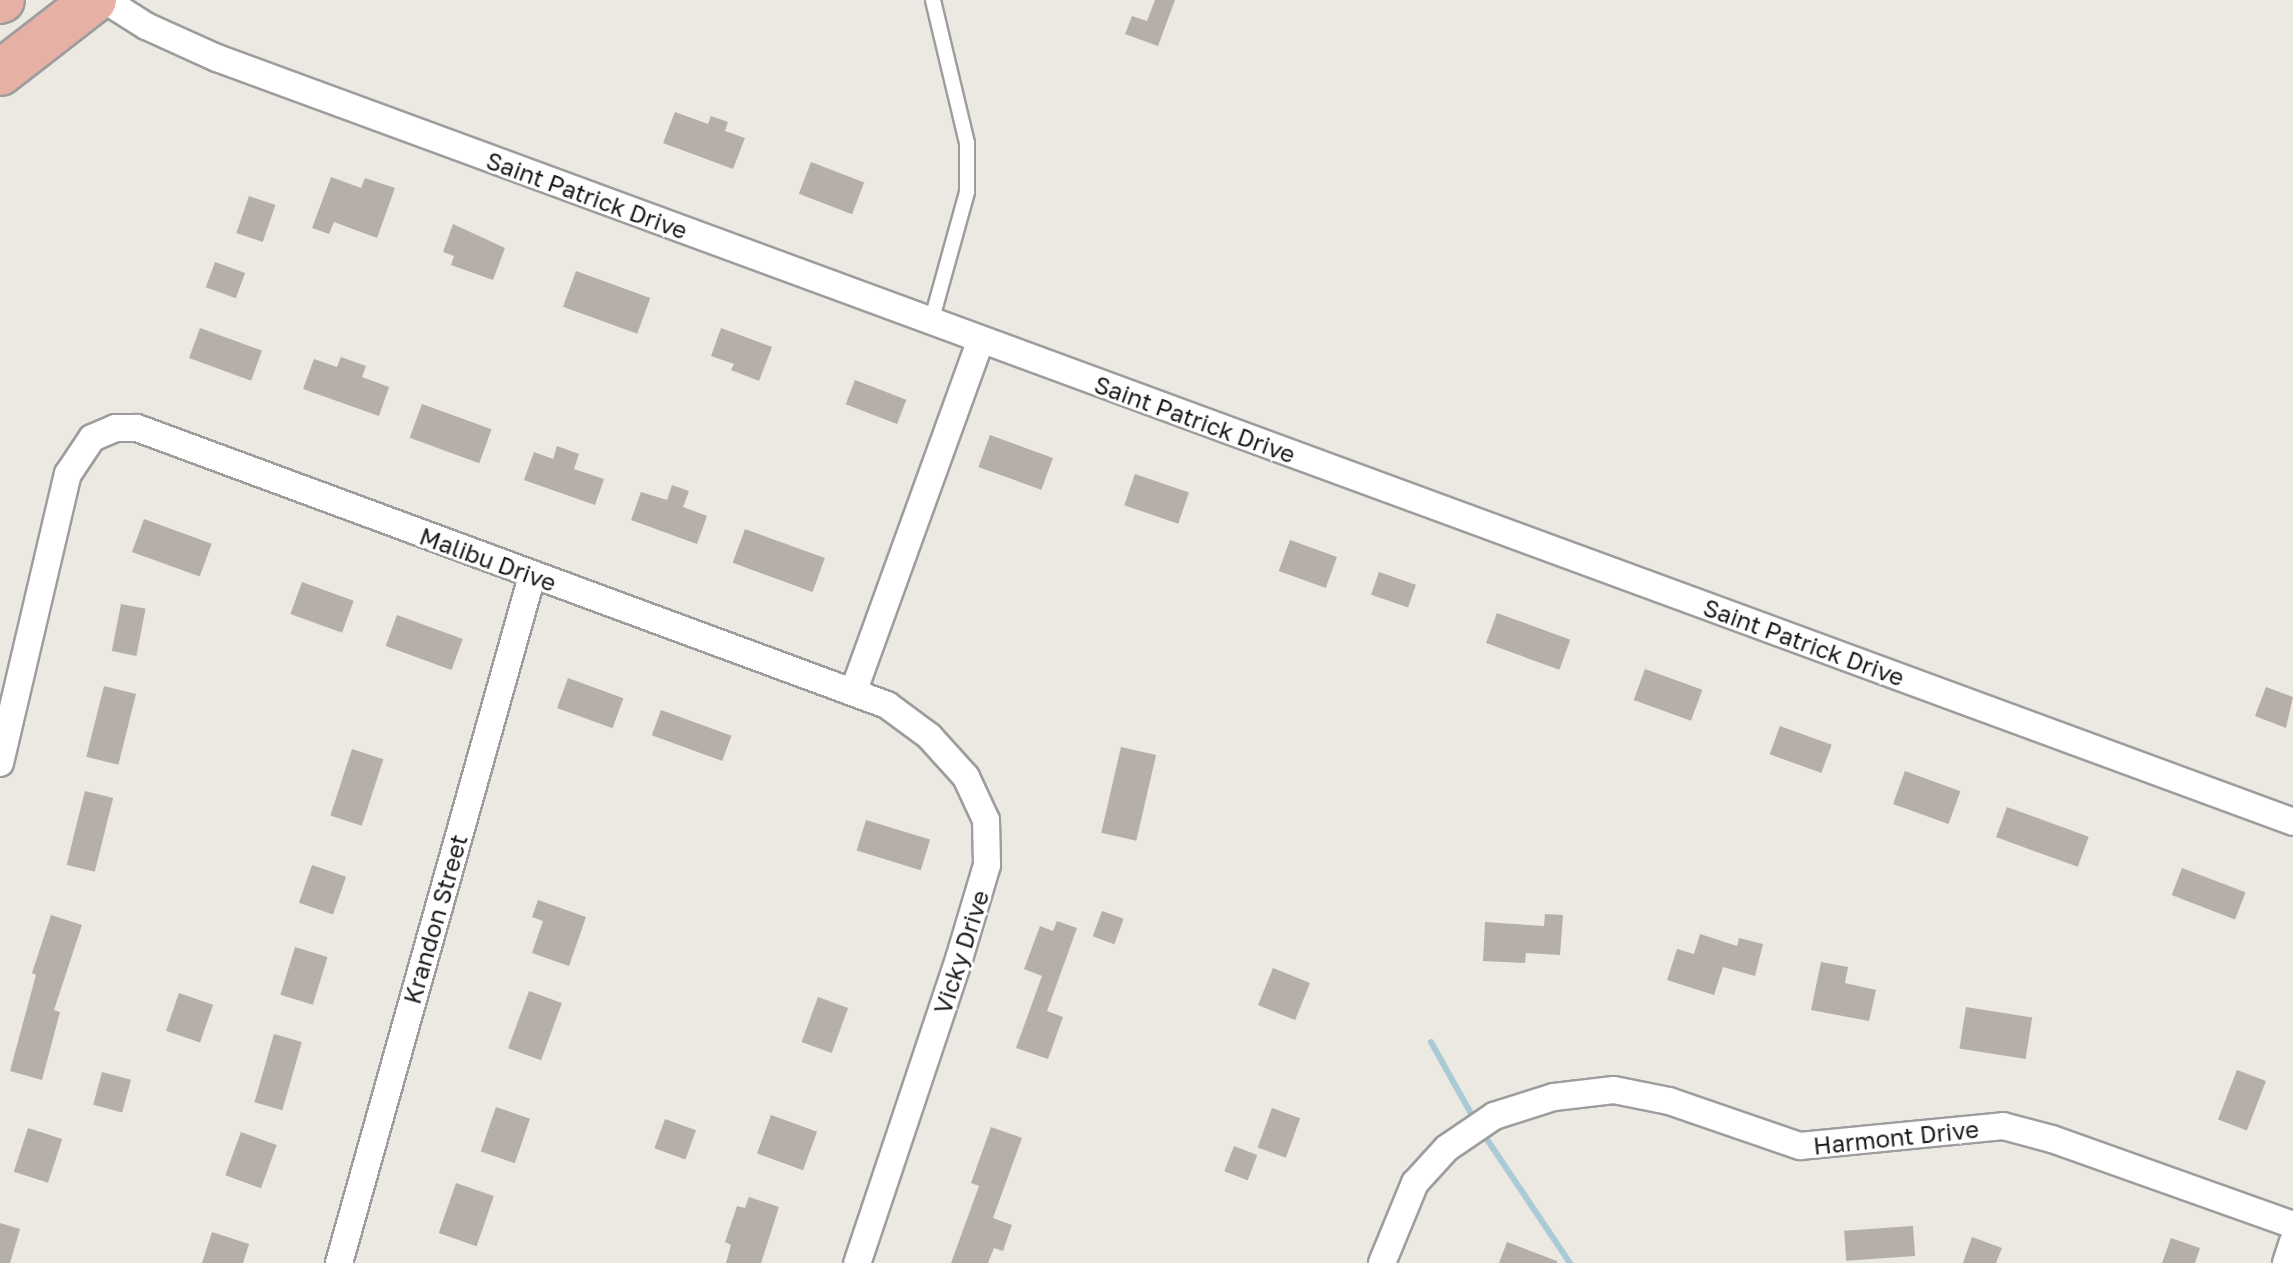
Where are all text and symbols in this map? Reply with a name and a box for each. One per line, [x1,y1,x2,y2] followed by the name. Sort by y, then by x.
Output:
[483,145,691,245] street label: Saint Patrick Drive
[1091,369,1299,469] street label: Saint Patrick Drive
[416,521,560,597] street label: Malibu Drive
[1700,592,1908,692] street label: Saint Patrick Drive
[397,831,473,1007] street label: Krandon Street
[927,887,995,1017] street label: Vicky Drive
[1812,1114,1980,1160] street label: Harmont Drive

